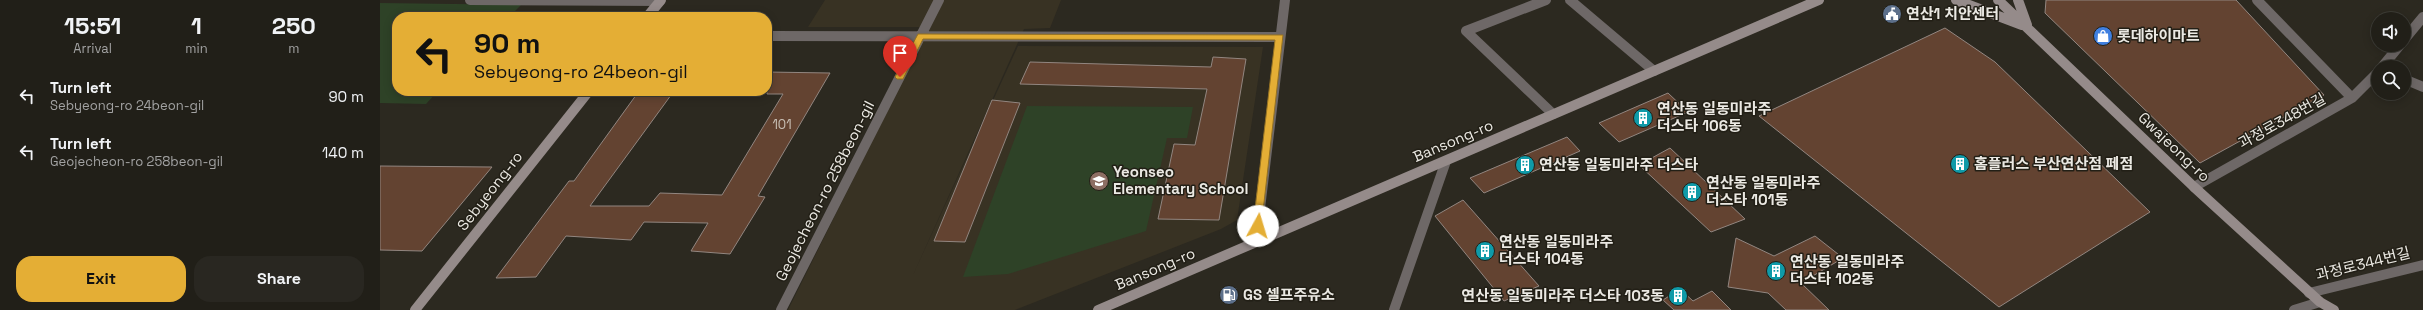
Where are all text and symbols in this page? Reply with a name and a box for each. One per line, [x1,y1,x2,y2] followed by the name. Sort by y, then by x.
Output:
[1881,3,1903,25] public building icon: 연산1 치안센터
[1906,4,1999,23] place label: 연산1 치안센터
[64,10,121,41] text: 15:51
[191,10,202,41] text: 1
[272,10,316,41] text: 250
[2371,12,2411,100] map controls
[2371,12,2411,52] button: sound
[474,25,540,61] text: 90 m
[2092,25,2114,47] shop icon: 롯데하이마트
[2117,26,2200,45] place label: 롯데하이마트
[408,28,460,80] icon: left
[883,36,917,77] pin
[73,40,112,57] text: Arrival
[185,40,208,57] text: min
[288,40,299,57] text: m
[889,42,911,64] icon: arrive
[474,60,688,83] text: Sebyeong-ro 24beon-gil
[2371,60,2411,100] button: search
[50,78,112,97] text: Turn left
[16,85,38,107] icon: left
[328,87,364,106] text: 90 m
[2235,89,2329,152] street label: 과정로348번길
[50,97,204,114] text: Sebyeong-ro 24beon-gil
[771,98,878,284] street label: Geojecheon-ro 258beon-gil
[1657,99,1771,135] place label: 연산동 일동미라주 더스타 106동
[1632,107,1654,129] building icon: 연산동 일동미라주 더스타 106동
[2134,108,2214,186] street label: Gwajeong-ro
[1410,115,1496,166] street label: Bansong-ro
[772,116,792,133] house number: 101
[50,134,112,153] text: Turn left
[16,141,38,163] icon: left
[322,143,364,162] text: 140 m
[453,147,526,234] street label: Sebyeong-ro
[50,153,223,170] text: Geojecheon-ro 258beon-gil
[1949,153,1971,175] building icon: 홈플러스 부산연산점 페점
[1514,154,1536,176] building icon: 연산동 일동미라주 더스타
[1974,154,2133,173] place label: 홈플러스 부산연산점 페점
[1539,155,1699,174] place label: 연산동 일동미라주 더스타
[1113,162,1248,198] place label: Yeonseo Elementary School
[1088,170,1110,192] school or university icon: Yeonseo Elementary School
[1706,173,1820,209] place label: 연산동 일동미라주 더스타 101동
[1681,181,1703,203] building icon: 연산동 일동미라주 더스타 101동
[1237,205,1279,247] position arrow
[1499,232,1613,268] place label: 연산동 일동미라주 더스타 104동
[1474,240,1496,262] building icon: 연산동 일동미라주 더스타 104동
[1112,243,1198,294] street label: Bansong-ro
[2314,243,2412,284] street label: 과정로344번길
[1790,252,1904,288] place label: 연산동 일동미라주 더스타 102동
[16,256,186,302] button: Exit
[194,256,364,302] button: Share
[1765,260,1787,282] building icon: 연산동 일동미라주 더스타 102동
[1218,284,1240,306] fuel station icon: GS 셀프주유소
[1243,285,1335,304] place label: GS 셀프주유소
[1667,285,1689,307] building icon: 연산동 일동미라주 더스타 103동
[1461,286,1664,305] place label: 연산동 일동미라주 더스타 103동

